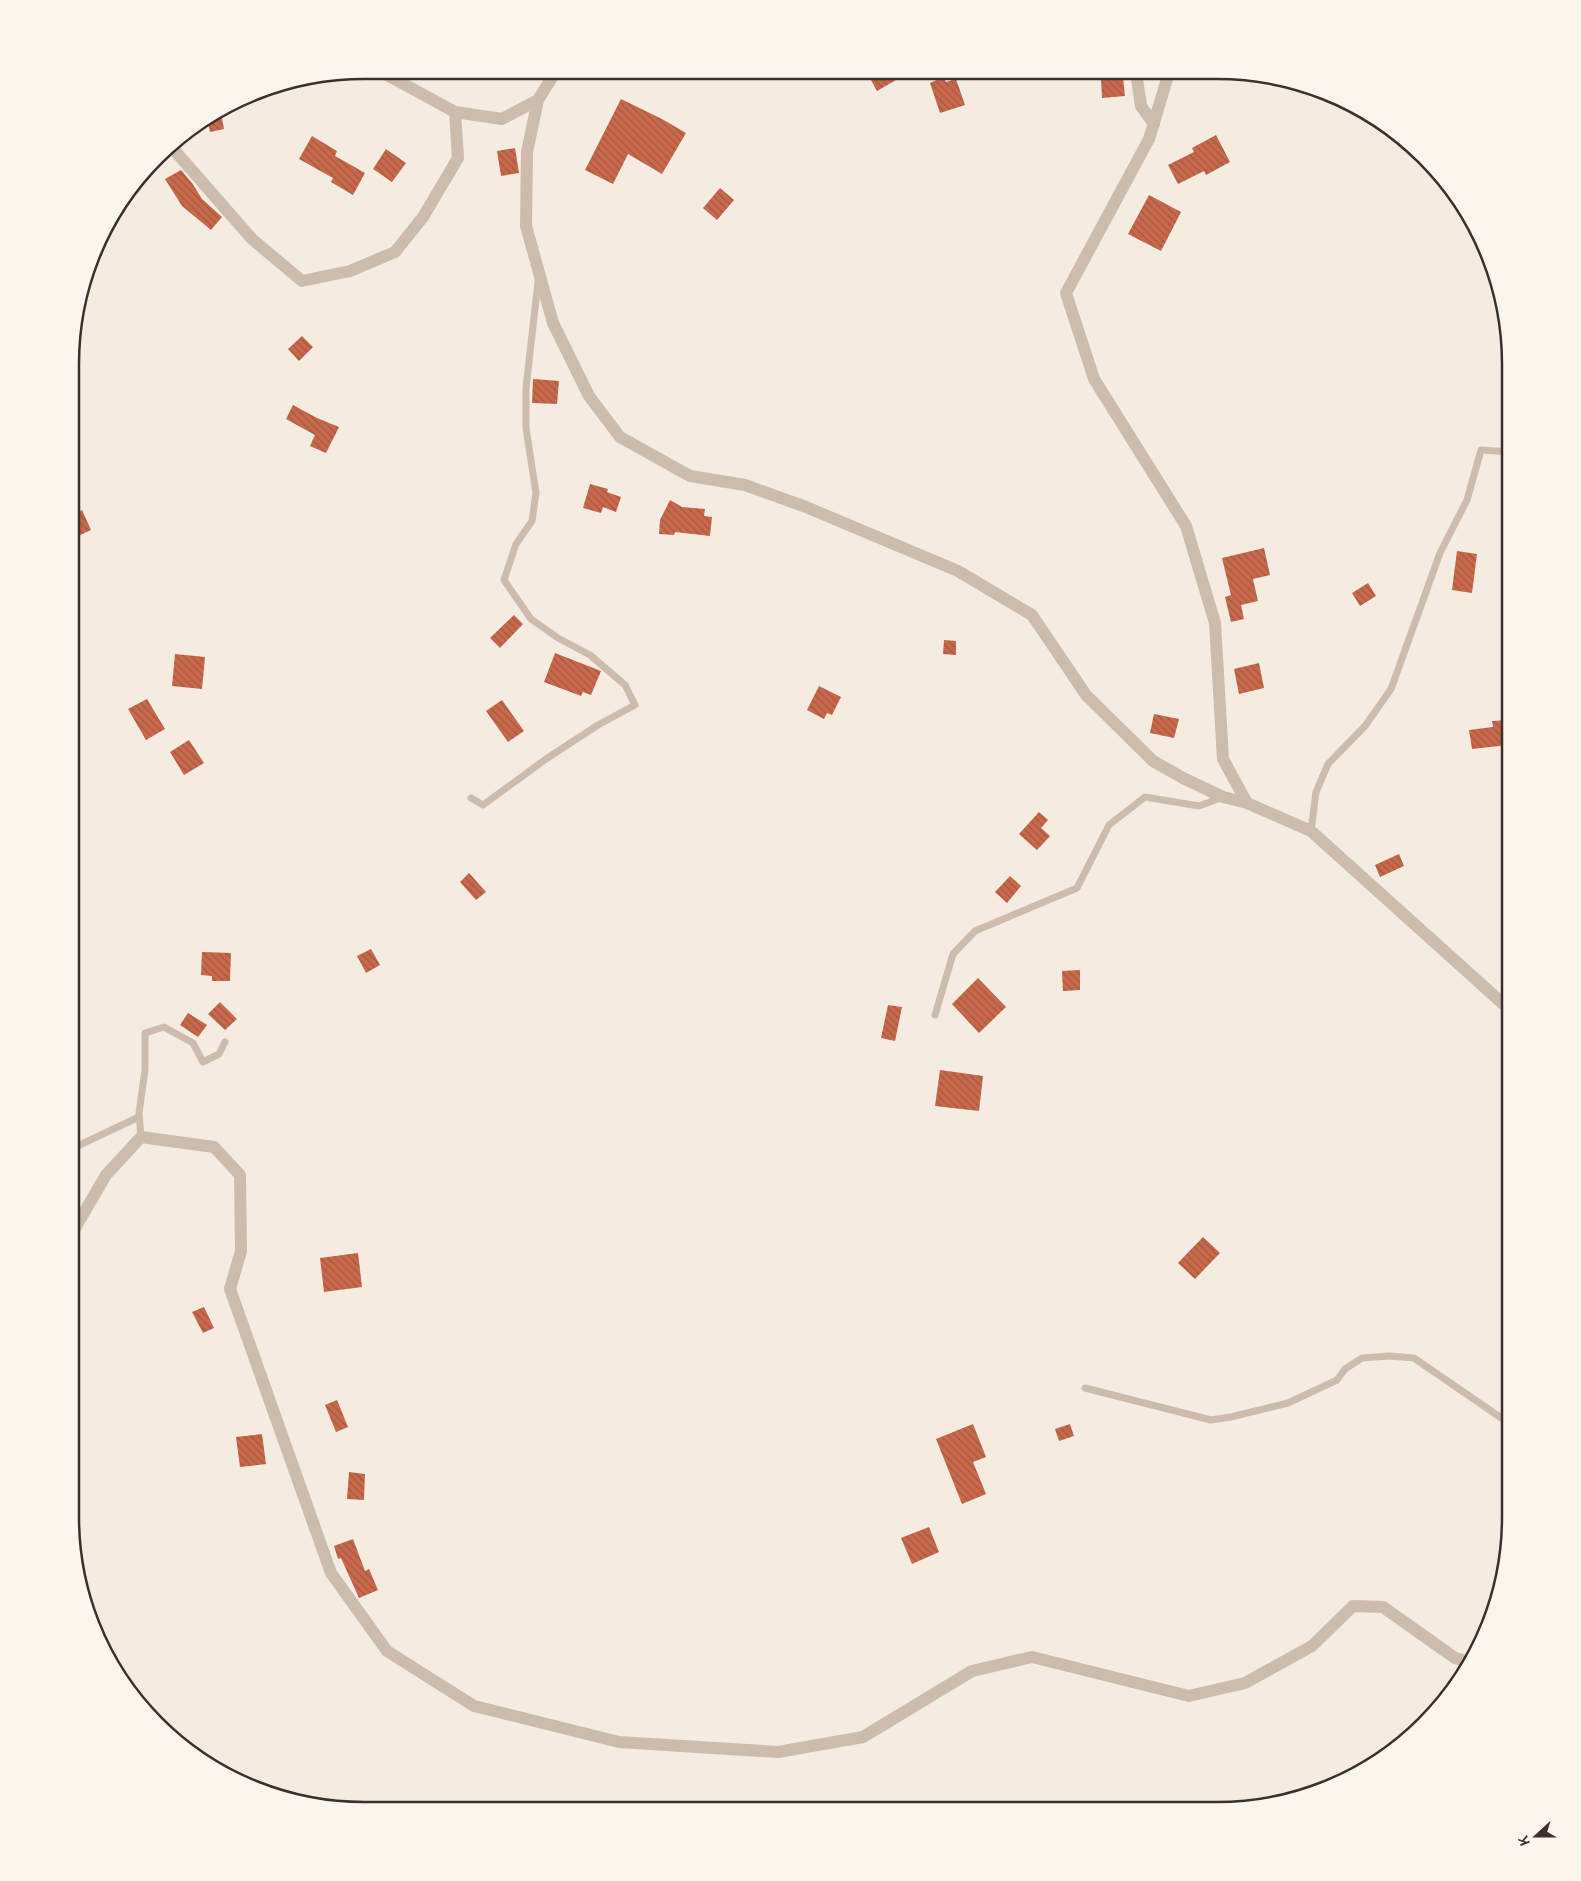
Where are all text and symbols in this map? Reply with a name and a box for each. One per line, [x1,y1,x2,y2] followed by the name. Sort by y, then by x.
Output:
[1511,1811,1561,1861] north arrow
[1516,1832,1535,1848] text: K

